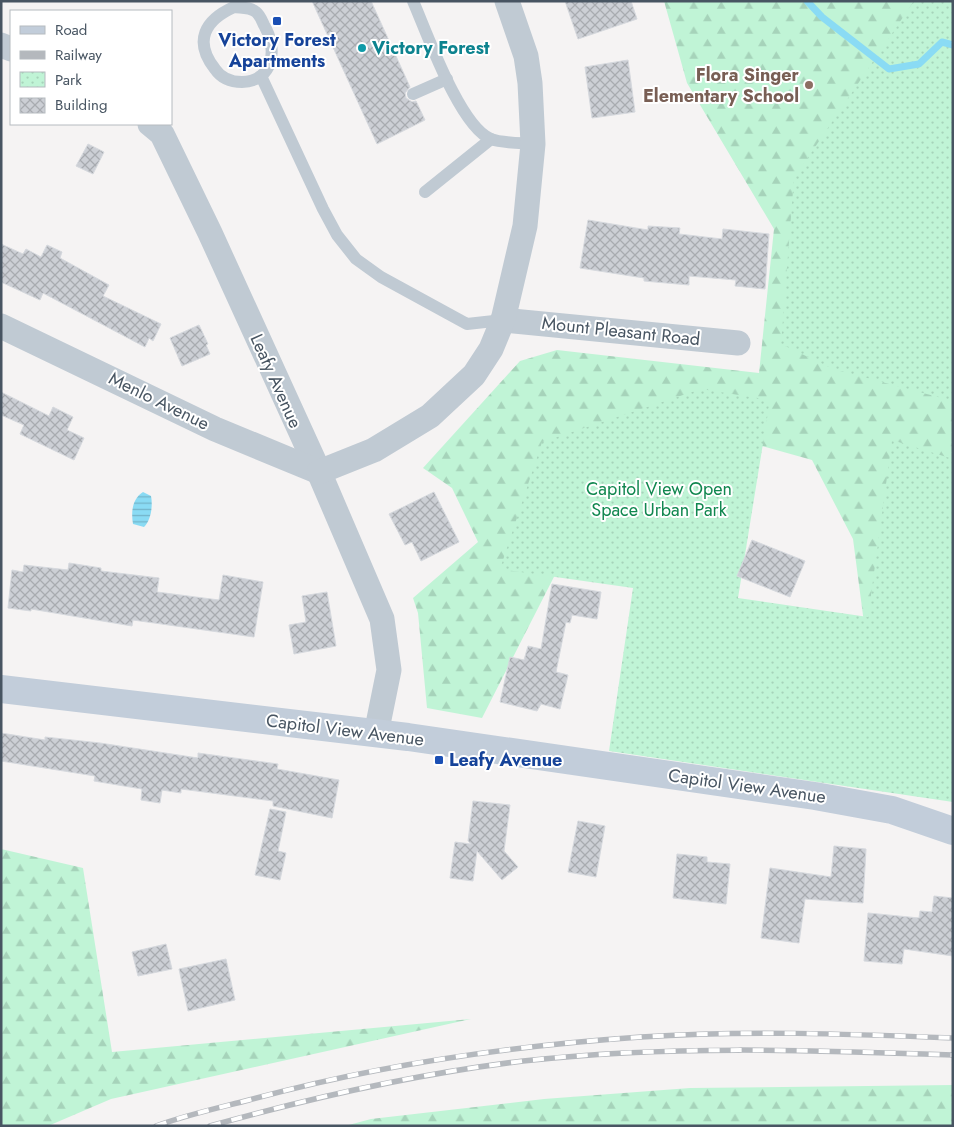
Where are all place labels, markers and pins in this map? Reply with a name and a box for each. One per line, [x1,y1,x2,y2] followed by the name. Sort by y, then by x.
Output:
[271,15,283,27] marker: Victory Forest Apartments
[217,27,336,74] place label: Victory Forest Apartments
[371,35,490,61] place label: Victory Forest
[356,42,368,54] marker: Victory Forest
[643,62,800,109] place label: Flora Singer Elementary School
[803,79,815,91] marker: Flora Singer Elementary School
[449,747,562,773] place label: Leafy Avenue
[433,754,445,766] marker: Leafy Avenue

